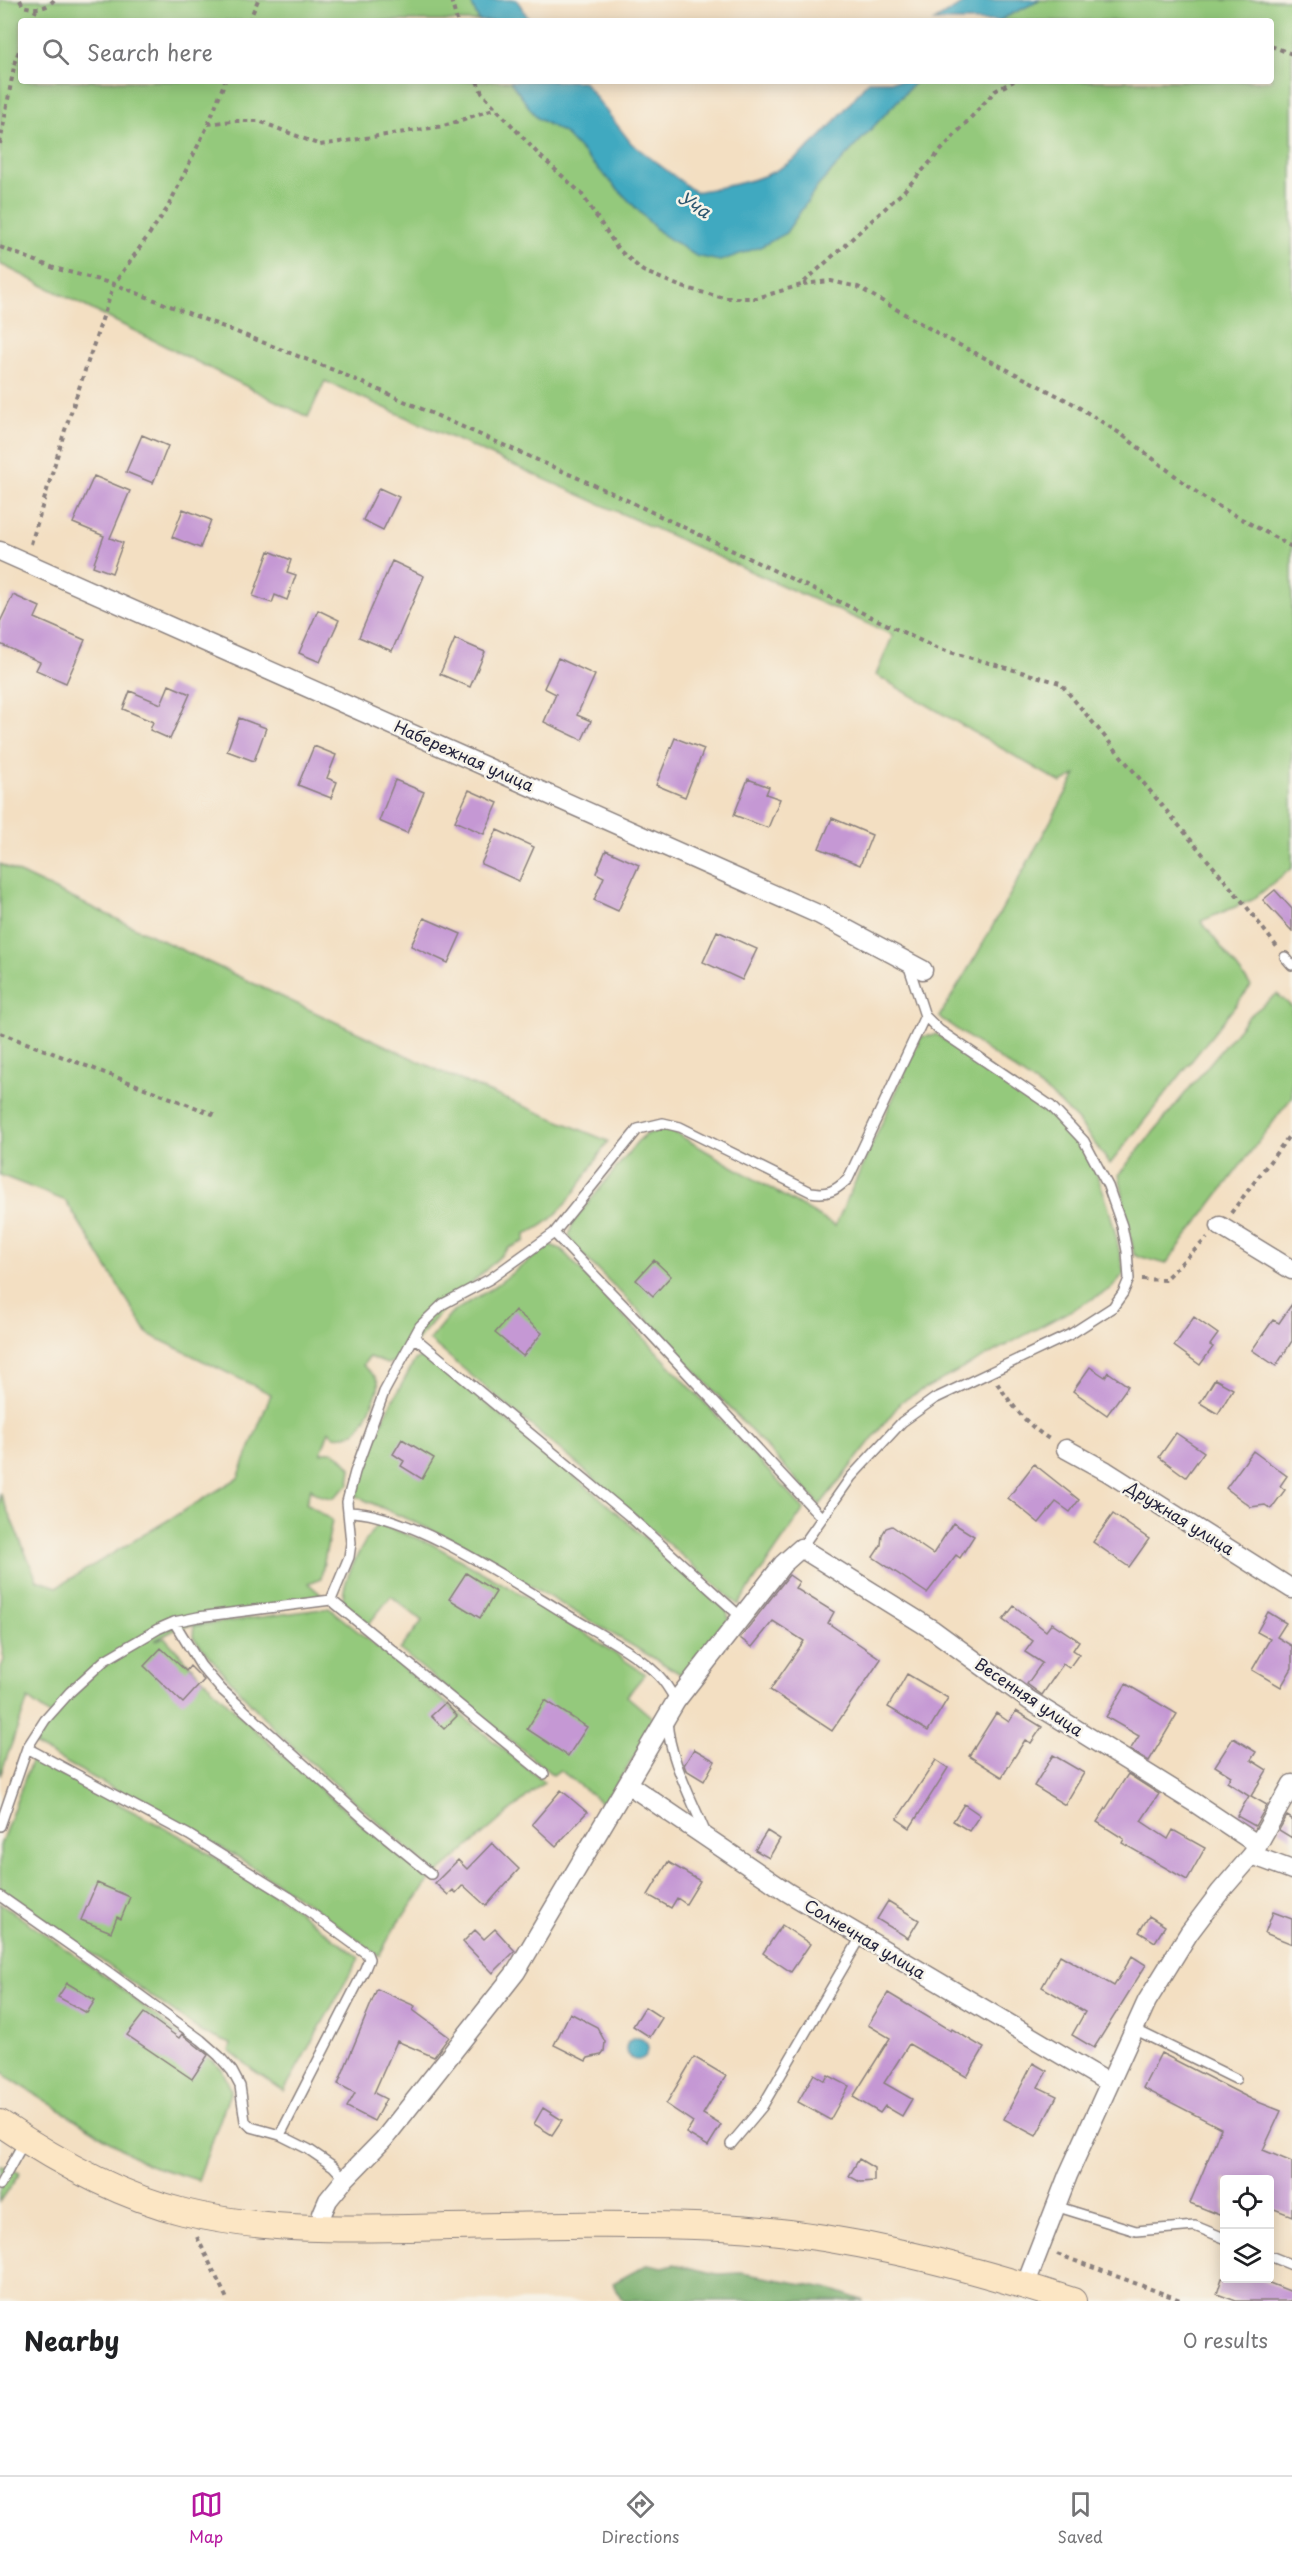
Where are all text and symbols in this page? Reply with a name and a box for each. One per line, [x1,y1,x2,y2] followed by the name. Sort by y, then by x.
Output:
[18,18,1274,84] search box
[39,35,72,68] icon: search
[87,35,213,68] text: Search here
[673,183,717,225] water label: Уча
[391,713,538,797] street label: Набережная улица
[1121,1474,1239,1560] street label: Дружная улица
[971,1651,1088,1741] street label: Весенняя улица
[800,1892,931,1984] street label: Солнечная улица
[1220,2175,1274,2283] map controls
[1220,2175,1274,2229] button: locate
[1220,2229,1274,2283] button: layers
[24,2321,119,2360] text: Nearby
[1183,2325,1268,2355] text: 0 results
[189,2488,223,2548] tab: Map
[601,2488,679,2548] tab: Directions
[1057,2488,1103,2548] tab: Saved

